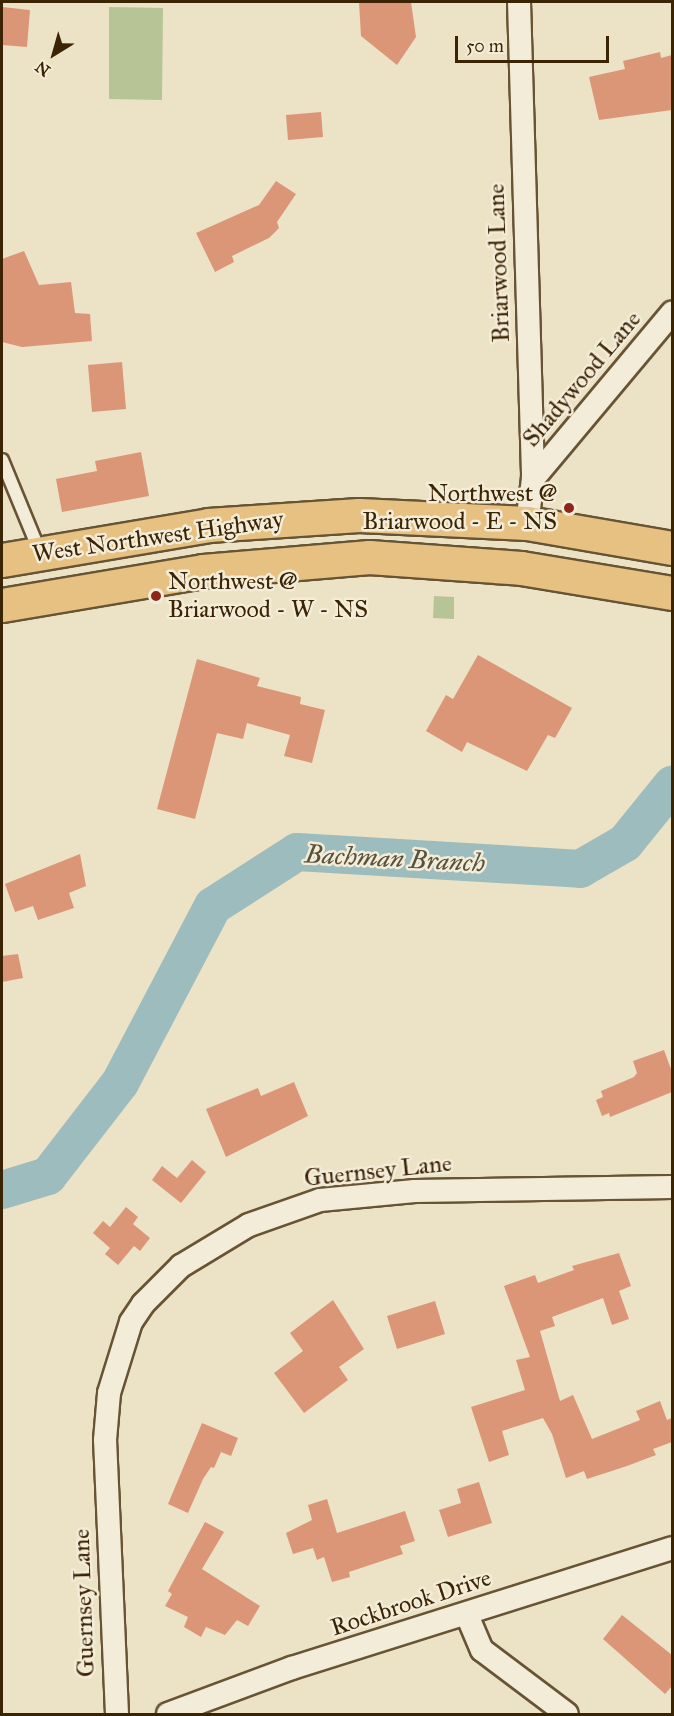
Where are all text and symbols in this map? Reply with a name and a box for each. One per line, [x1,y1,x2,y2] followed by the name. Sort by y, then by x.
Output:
[24,24,84,84] north arrow
[458,24,612,62] scale bar
[466,35,504,57] text: 50 m
[32,57,54,80] text: N
[482,183,516,343] street label: Briarwood Lane
[517,305,647,453] street label: Shadywood Lane
[363,480,557,536] place label: Northwest @ Briarwood - E - NS
[562,501,576,515] marker: Northwest @ Briarwood - E - NS
[31,505,285,569] street label: West Northwest Highway
[168,568,368,624] place label: Northwest @ Briarwood - W - NS
[149,589,163,603] marker: Northwest @ Briarwood - W - NS
[304,839,486,879] water label: Bachman Branch
[303,1149,453,1193] street label: Guernsey Lane
[67,1528,101,1678] street label: Guernsey Lane
[327,1564,495,1642] street label: Rockbrook Drive

